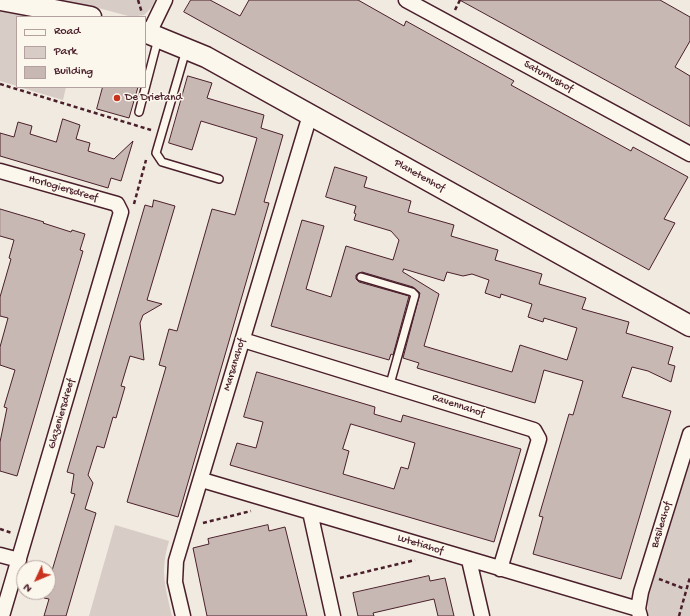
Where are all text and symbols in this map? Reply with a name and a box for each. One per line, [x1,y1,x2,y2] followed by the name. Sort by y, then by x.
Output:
[16,16,146,88] legend
[54,25,80,39] text: Road
[54,45,77,59] text: Park
[521,58,575,96] street label: Saturnushof
[54,65,93,79] text: Building
[125,91,182,105] place label: De Drietand
[112,93,122,103] marker: De Drietand
[391,157,447,195] street label: Planetenhof
[27,173,99,205] street label: Horlogiersdreef
[221,337,249,393] street label: Marsanahof
[46,377,78,451] street label: Glazeniersdreef
[430,391,486,421] street label: Ravennahof
[649,500,675,550] street label: Basileahof
[395,532,445,558] street label: Lutetiahof
[16,560,56,600] north arrow
[21,581,35,594] text: N

